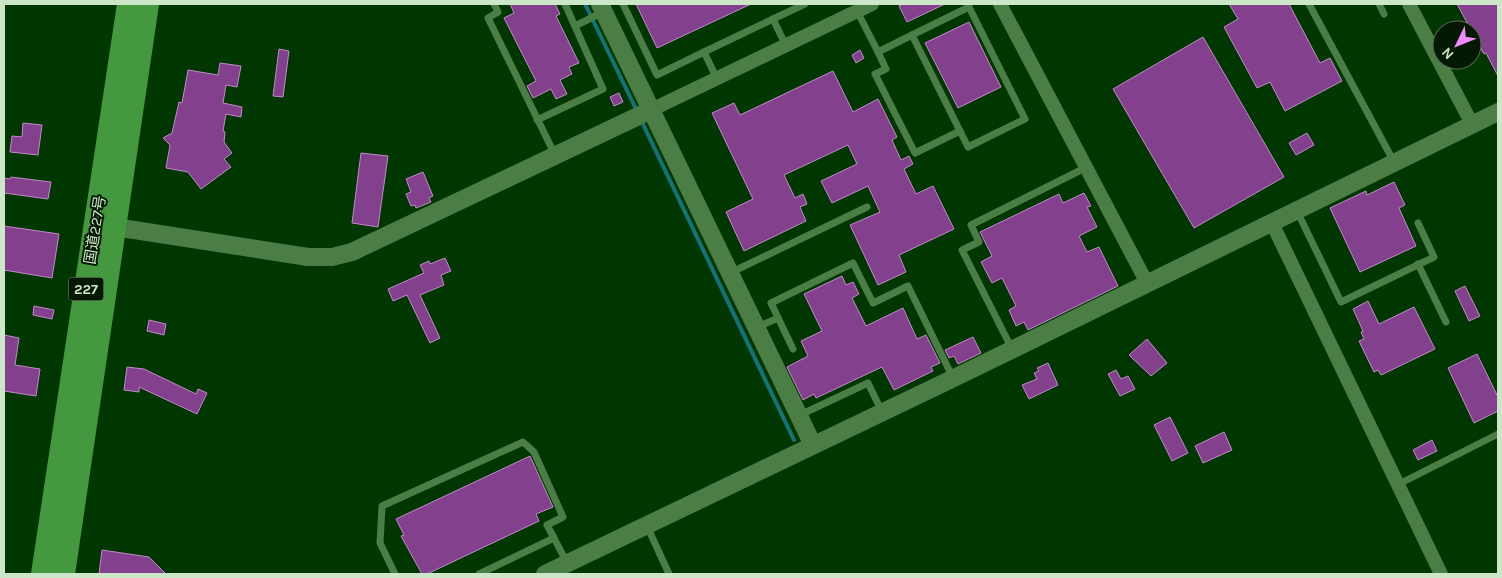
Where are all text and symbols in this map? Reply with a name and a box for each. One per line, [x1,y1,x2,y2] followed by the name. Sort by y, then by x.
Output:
[1432,20,1482,70] north arrow
[1438,44,1458,63] text: N
[81,194,109,266] street label: 国道227号
[68,278,104,300] road number: 227

